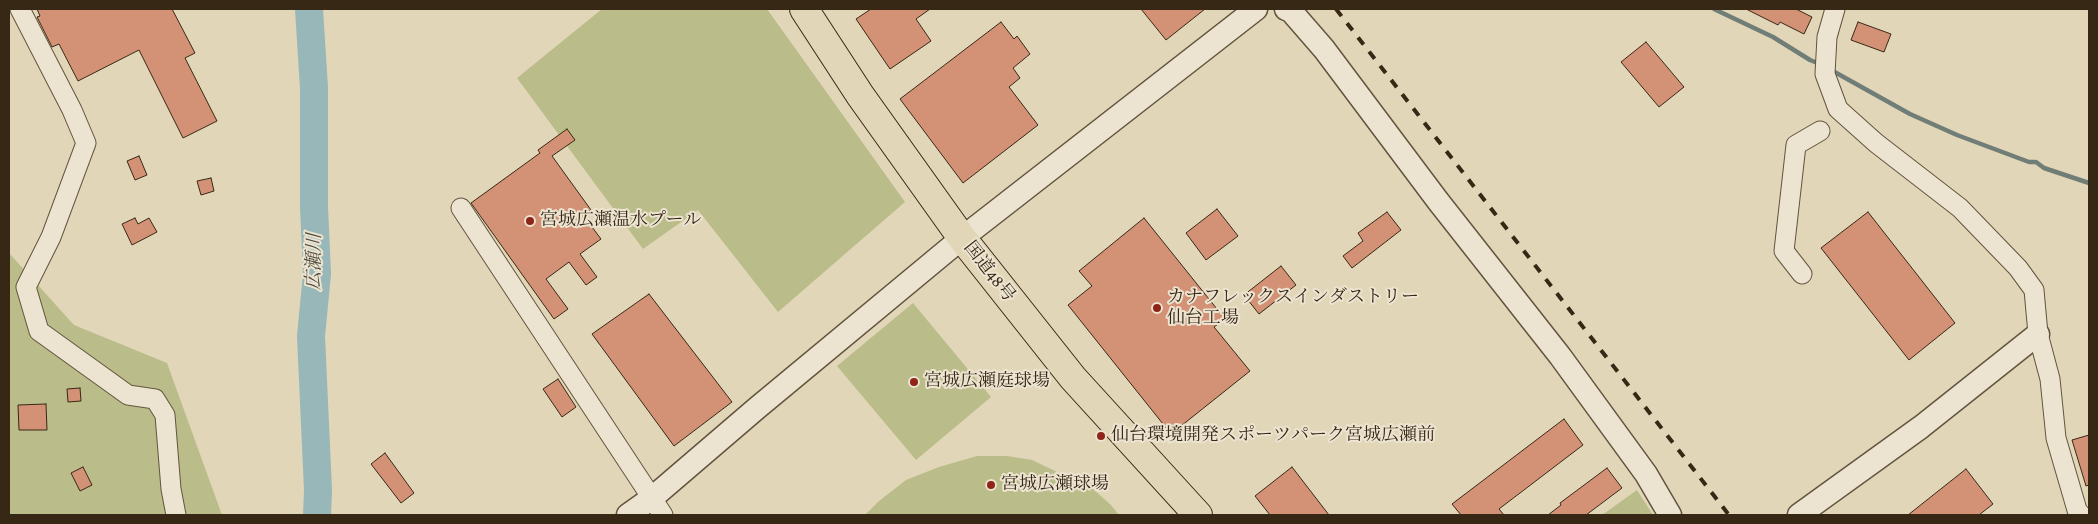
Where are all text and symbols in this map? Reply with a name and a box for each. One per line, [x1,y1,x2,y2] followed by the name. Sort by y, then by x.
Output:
[540,210,701,232] place label: 宮城広瀬温水プール
[524,215,536,227] marker: 宮城広瀬温水プール
[303,233,327,291] water label: 広瀬川
[959,237,1019,307] street label: 国道48号
[1167,287,1419,330] place label: カナフレックスインダストリー 仙台工場
[1151,302,1163,314] marker: カナフレックスインダストリー 仙台工場
[924,371,1050,393] place label: 宮城広瀬庭球場
[908,376,920,388] marker: 宮城広瀬庭球場
[1111,425,1435,447] place label: 仙台環境開発スポーツパーク宮城広瀬前
[1095,430,1107,442] marker: 仙台環境開発スポーツパーク宮城広瀬前
[1001,474,1109,496] place label: 宮城広瀬球場
[985,479,997,491] marker: 宮城広瀬球場

